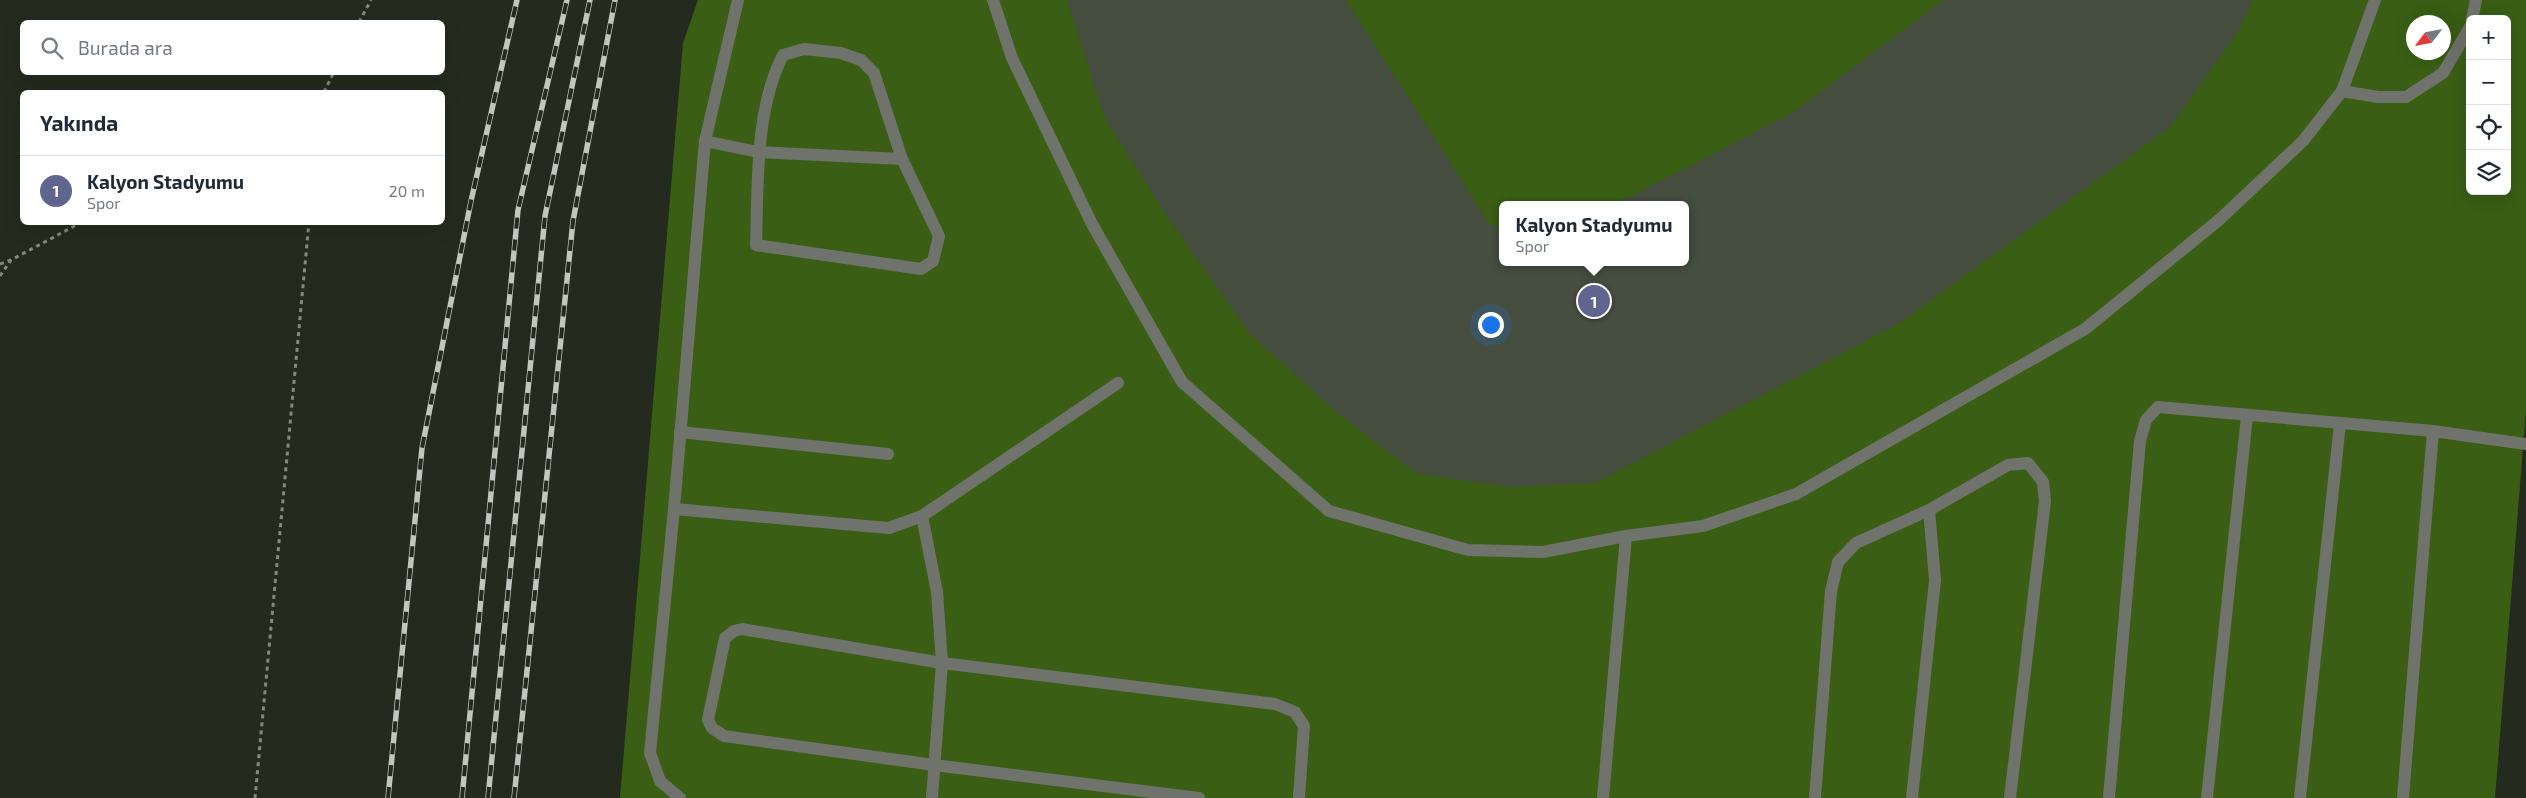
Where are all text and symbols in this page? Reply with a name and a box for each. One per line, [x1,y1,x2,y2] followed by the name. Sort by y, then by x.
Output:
[2406,15,2451,60] north arrow
[2466,15,2511,195] map controls
[2466,15,2511,60] button: +
[20,20,445,75] search box
[38,34,66,62] icon: search
[78,36,173,59] text: Burada ara
[2466,60,2511,105] button: −
[2466,105,2511,150] button: locate
[40,110,118,135] text: Yakında
[2466,150,2511,195] button: layers
[87,170,244,193] text: Kalyon Stadyumu
[53,181,59,200] text: 1
[389,181,425,200] text: 20 m
[87,193,121,212] text: Spor
[1499,201,1689,266] popup
[1515,213,1673,236] text: Kalyon Stadyumu
[1515,236,1549,255] text: Spor
[1578,282,1610,320] pin: 1
[1478,312,1504,338] your location

